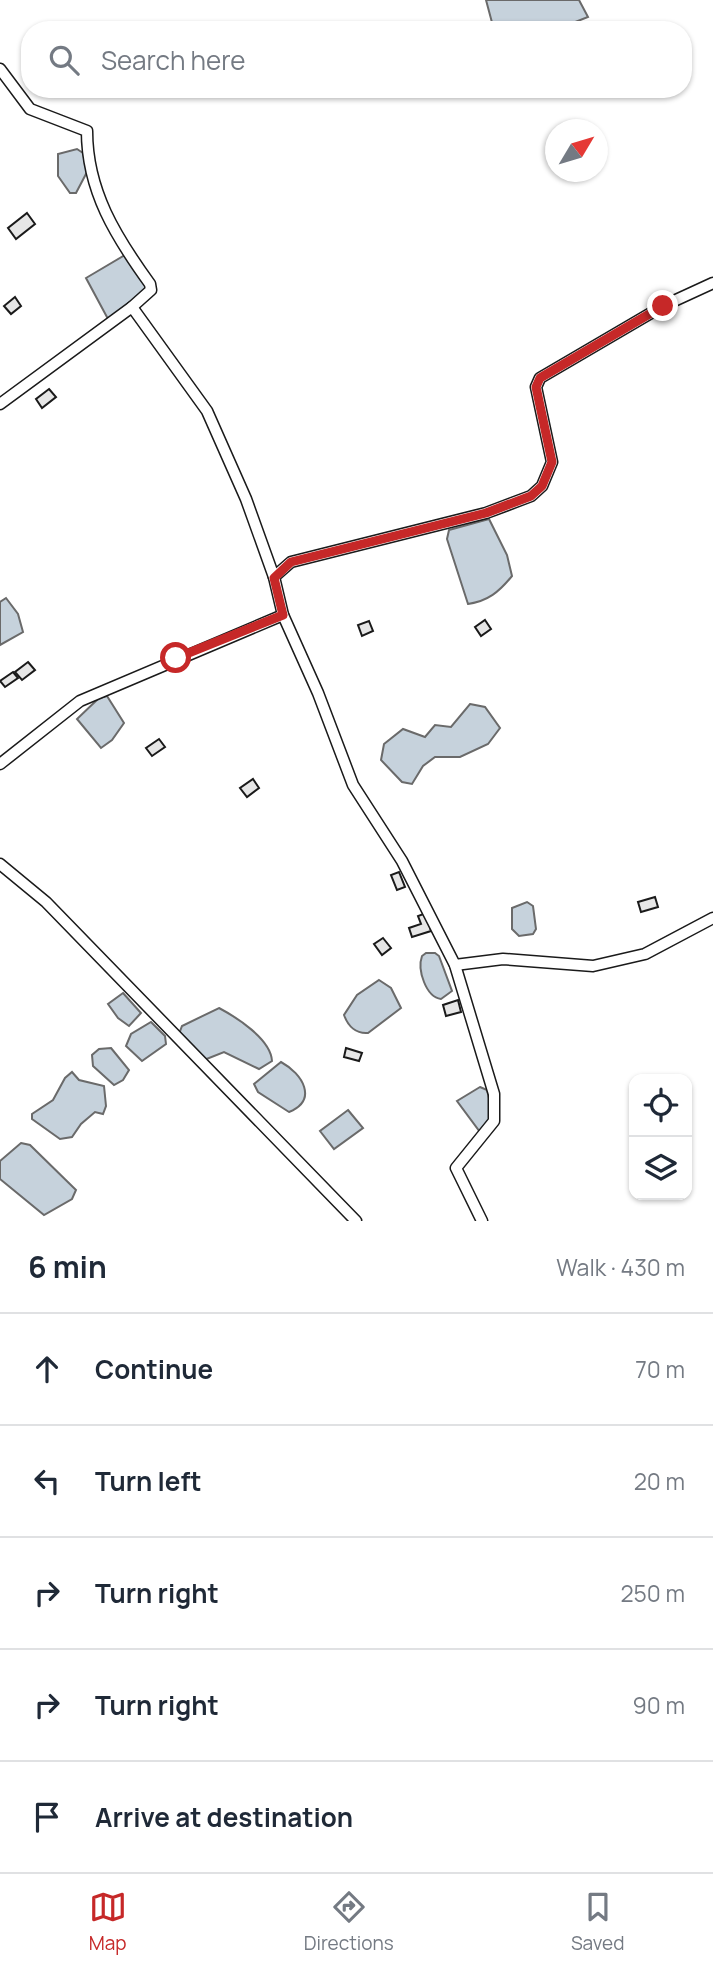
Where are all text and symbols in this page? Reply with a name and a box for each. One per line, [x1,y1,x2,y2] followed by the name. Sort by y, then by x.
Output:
[21,21,692,98] search box
[45,41,83,79] icon: search
[101,42,246,78] text: Search here
[545,119,608,182] north arrow
[647,290,678,321] route end
[160,642,191,673] route start
[629,1074,692,1200] map controls
[629,1074,692,1137] button: locate
[629,1137,692,1200] button: layers
[28,1246,107,1287] text: 6 min
[556,1251,685,1283] text: Walk · 430 m
[28,1350,66,1388] icon: ahead
[95,1351,213,1387] text: Continue
[635,1353,685,1385] text: 70 m
[28,1462,66,1500] icon: left
[95,1463,202,1499] text: Turn left
[634,1465,685,1497] text: 20 m
[28,1574,66,1612] icon: right
[95,1575,219,1611] text: Turn right
[620,1577,685,1609] text: 250 m
[28,1686,66,1724] icon: right
[95,1687,219,1723] text: Turn right
[633,1689,685,1721] text: 90 m
[28,1798,66,1836] icon: arrive
[95,1799,353,1835] text: Arrive at destination
[89,1888,127,1956] tab: Map
[304,1888,394,1956] tab: Directions
[571,1888,624,1956] tab: Saved

